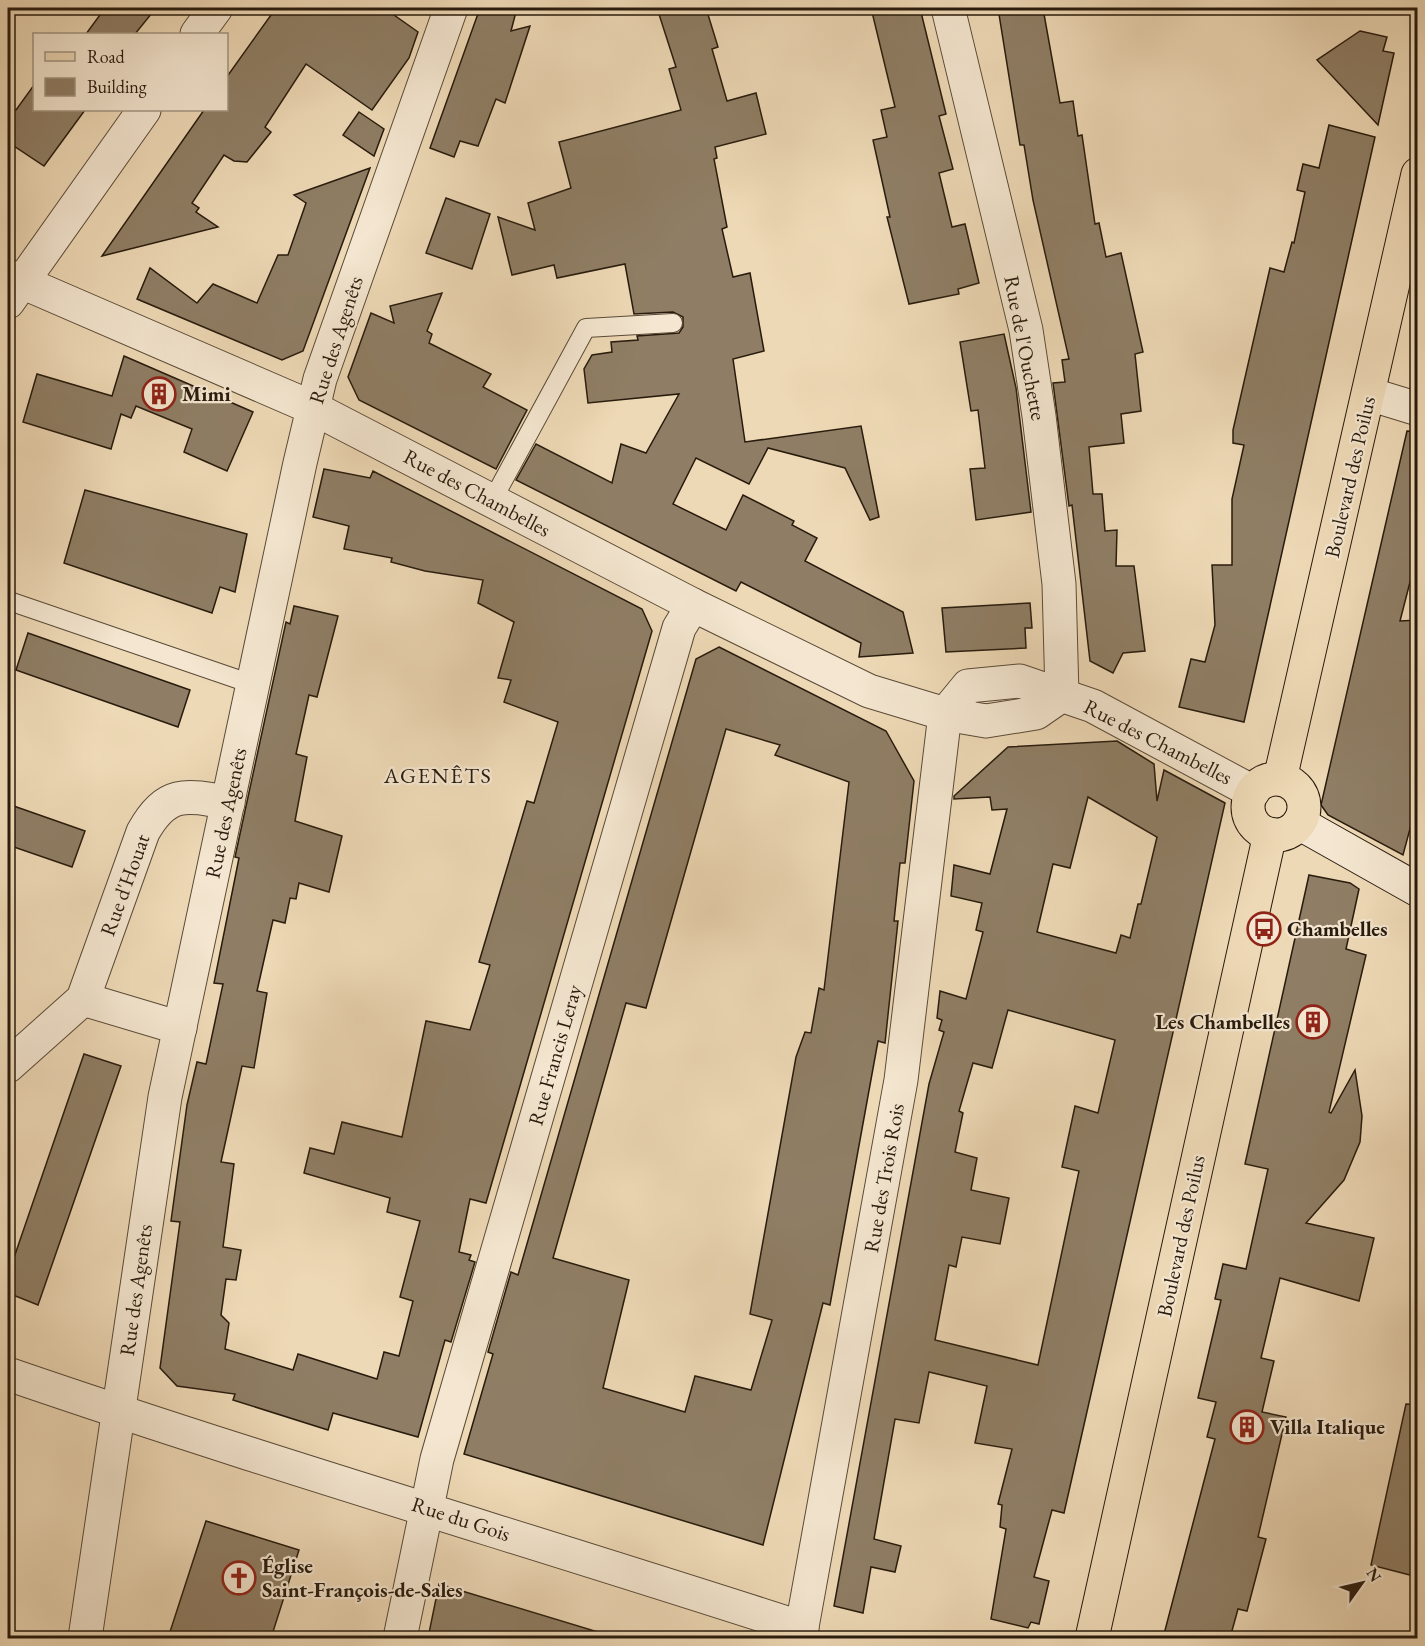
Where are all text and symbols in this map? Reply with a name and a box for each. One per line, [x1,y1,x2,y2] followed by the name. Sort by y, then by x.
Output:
[33,33,228,111] legend
[87,45,126,68] text: Road
[87,75,147,98] text: Building
[302,272,369,407] street label: Rue des Agenêts
[998,273,1053,422] street label: Rue de l'Ouchette
[141,376,177,412] building icon: Mimi
[182,380,231,407] place label: Mimi
[1318,393,1381,560] street label: Boulevard des Poilus
[399,442,556,543] street label: Rue des Chambelles
[1080,693,1237,791] street label: Rue des Chambelles
[199,745,253,881] street label: Rue des Agenêts
[383,761,492,790] district label: AGENÊTS
[94,830,156,940] street label: Rue d'Houat
[1246,911,1282,947] bus stop icon: Chambelles
[1287,915,1388,942] place label: Chambelles
[522,981,588,1128] street label: Rue Francis Leray
[1295,1004,1331,1040] building icon: Les Chambelles
[1155,1008,1290,1035] place label: Les Chambelles
[857,1101,910,1255] street label: Rue des Trois Rois
[1150,1152,1211,1319] street label: Boulevard des Poilus
[113,1222,158,1358] street label: Rue des Agenêts
[1229,1409,1265,1445] building icon: Villa Italique
[1270,1413,1385,1440] place label: Villa Italique
[408,1490,514,1547] street label: Rue du Gois
[262,1552,463,1603] place label: Église Saint-François-de-Sales
[1332,1553,1392,1613] north arrow
[221,1560,257,1596] church icon: Église Saint-François-de-Sales
[1362,1564,1386,1586] text: N

